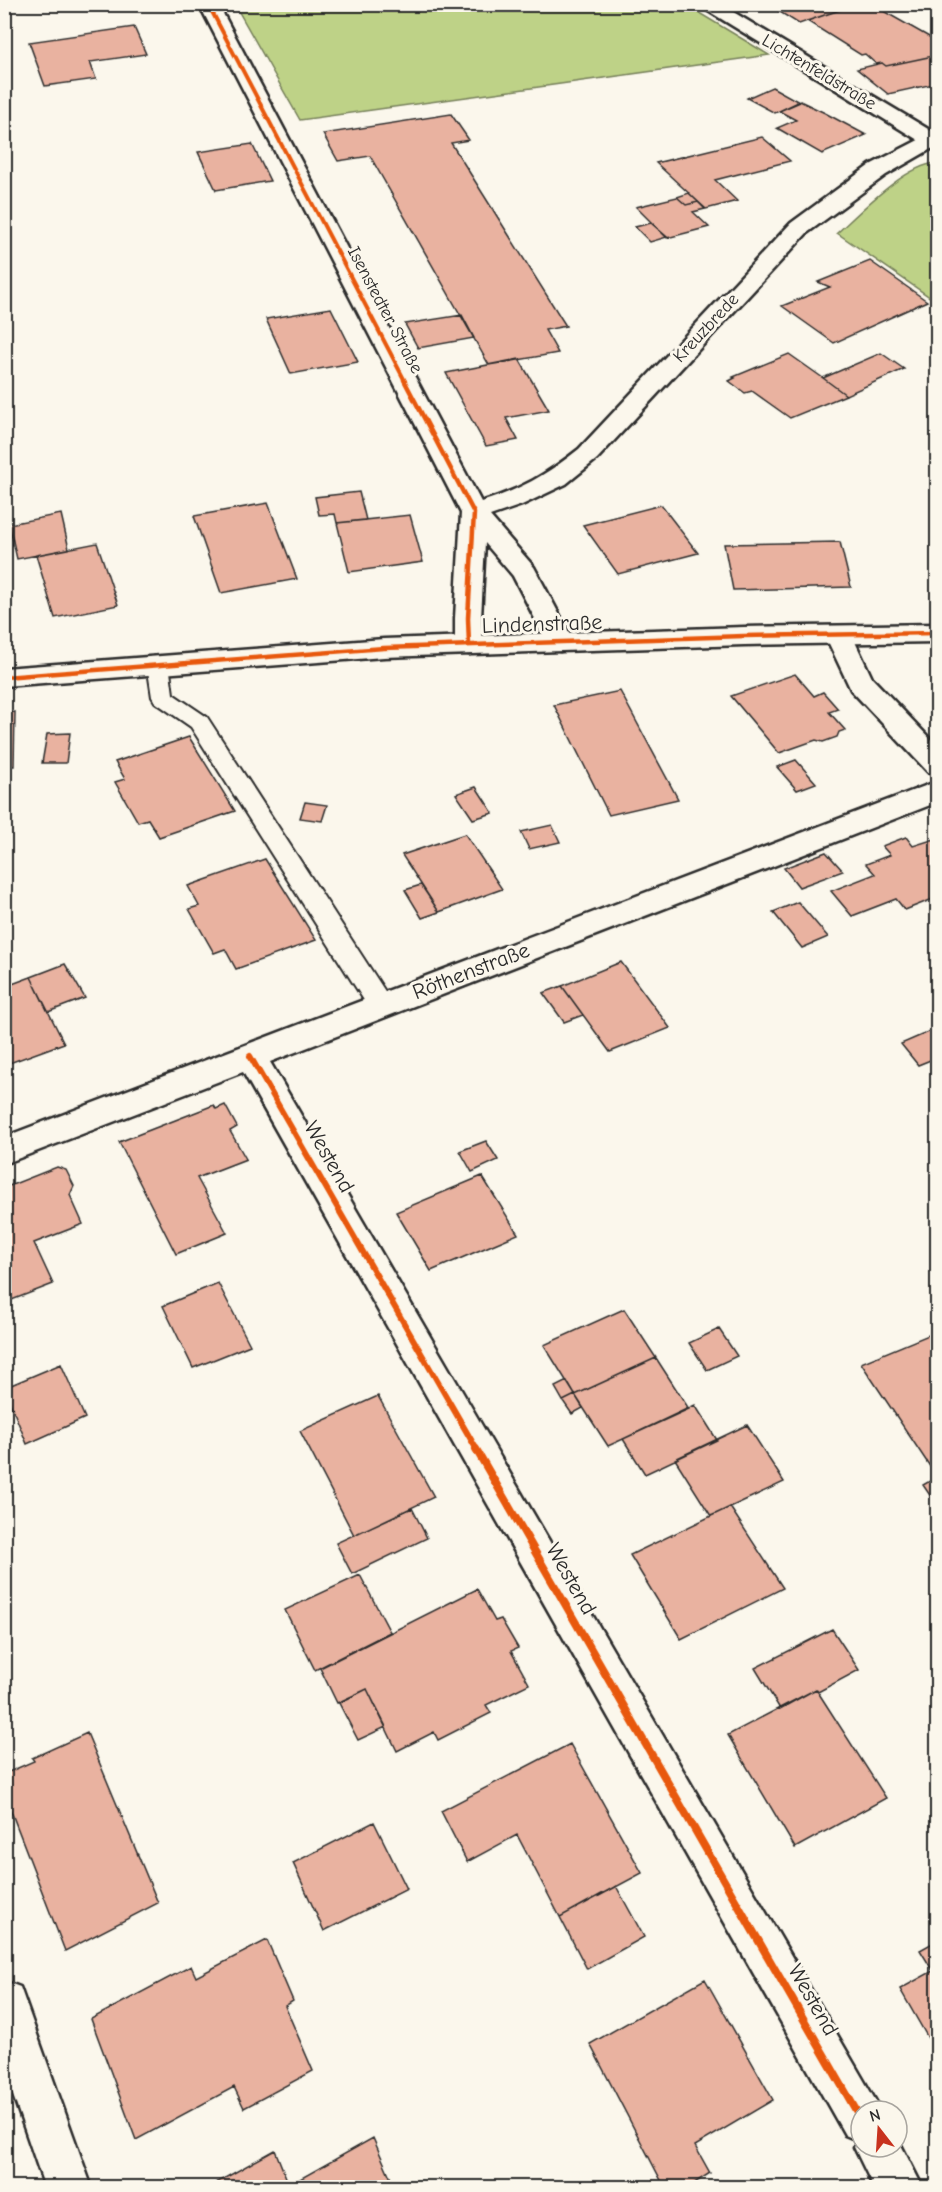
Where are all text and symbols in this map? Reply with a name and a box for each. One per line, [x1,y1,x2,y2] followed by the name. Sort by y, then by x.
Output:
[758,30,880,114] street label: Lichtenfeldstraße
[343,243,427,377] street label: Isenstedter Straße
[669,289,743,367] street label: Kreuzbrede
[481,609,603,639] street label: Lindenstraße
[409,937,533,1005] street label: Röthenstraße
[298,1117,360,1197] street label: Westend
[540,1539,602,1619] street label: Westend
[782,1960,844,2040] street label: Westend
[849,2099,909,2159] north arrow
[867,2105,883,2126] text: N

